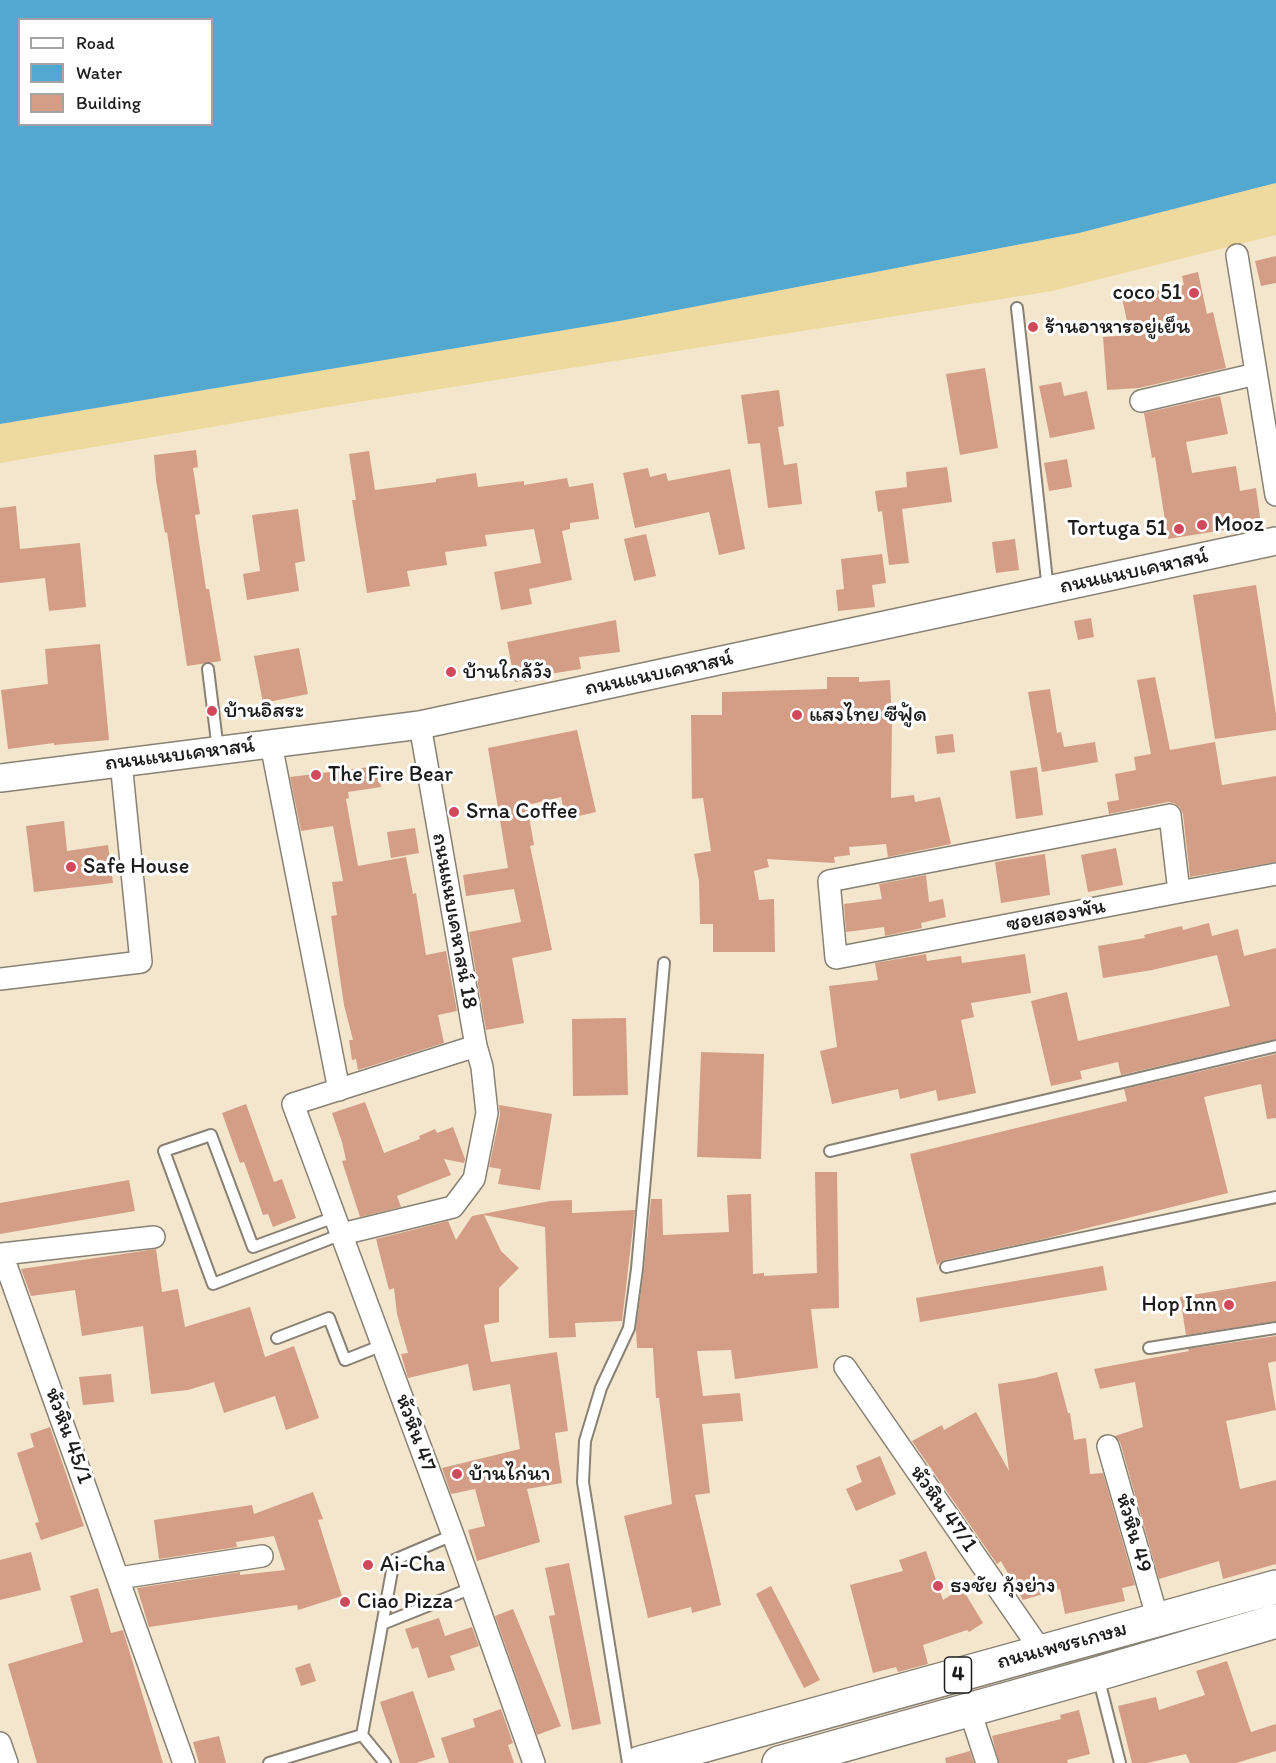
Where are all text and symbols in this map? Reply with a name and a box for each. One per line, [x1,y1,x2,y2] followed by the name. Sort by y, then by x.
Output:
[18,18,213,126] legend
[76,32,115,54] text: Road
[76,62,122,84] text: Water
[76,92,141,114] text: Building
[1113,280,1182,306] place label: coco 51
[1187,286,1201,300] marker: coco 51
[1045,314,1190,340] place label: ร้านอาหารอยู่เย็น
[1026,320,1040,334] marker: ร้านอาหารอยู่เย็น
[1214,512,1264,538] place label: Mooz
[1067,516,1167,542] place label: Tortuga 51
[1195,518,1209,532] marker: Mooz
[1172,522,1186,536] marker: Tortuga 51
[1057,543,1211,601] street label: ถนนแนบเคหาสน์
[582,645,736,703] street label: ถนนแนบเคหาสน์
[463,659,552,685] place label: บ้านใกล้วัง
[444,665,458,679] marker: บ้านใกล้วัง
[224,698,304,724] place label: บ้านอิสระ
[809,702,927,728] place label: แสงไทย ซีฟู้ด
[205,704,219,718] marker: บ้านอิสระ
[790,708,804,722] marker: แสงไทย ซีฟู้ด
[103,733,257,777] street label: ถนนแนบเคหาสน์
[328,762,453,788] place label: The Fire Bear
[309,768,323,782] marker: The Fire Bear
[466,799,578,825] place label: Srna Coffee
[447,805,461,819] marker: Srna Coffee
[426,831,482,1011] street label: ถนนแนบเคหาสน์ 18
[83,854,189,880] place label: Safe House
[64,860,78,874] marker: Safe House
[1004,893,1108,939] street label: ซอยสองพัน
[1142,1292,1217,1318] place label: Hop Inn
[1222,1298,1236,1312] marker: Hop Inn
[38,1384,98,1488] street label: หัวหิน 45/1
[389,1391,441,1475] street label: หัวหิน 47
[469,1461,550,1487] place label: บ้านไก่นา
[904,1461,982,1557] street label: หัวหิน 47/1
[450,1467,464,1481] marker: บ้านไก่นา
[1109,1490,1157,1576] street label: หัวหิน 49
[380,1552,445,1578] place label: Ai-Cha
[361,1558,375,1572] marker: Ai-Cha
[950,1573,1056,1599] place label: ธงชัย กุ้งย่าง
[931,1579,945,1593] marker: ธงชัย กุ้งย่าง
[357,1589,453,1615] place label: Ciao Pizza
[338,1595,352,1609] marker: Ciao Pizza
[994,1616,1130,1676] street label: ถนนเพชรเกษม
[944,1657,972,1693] road number: 4

